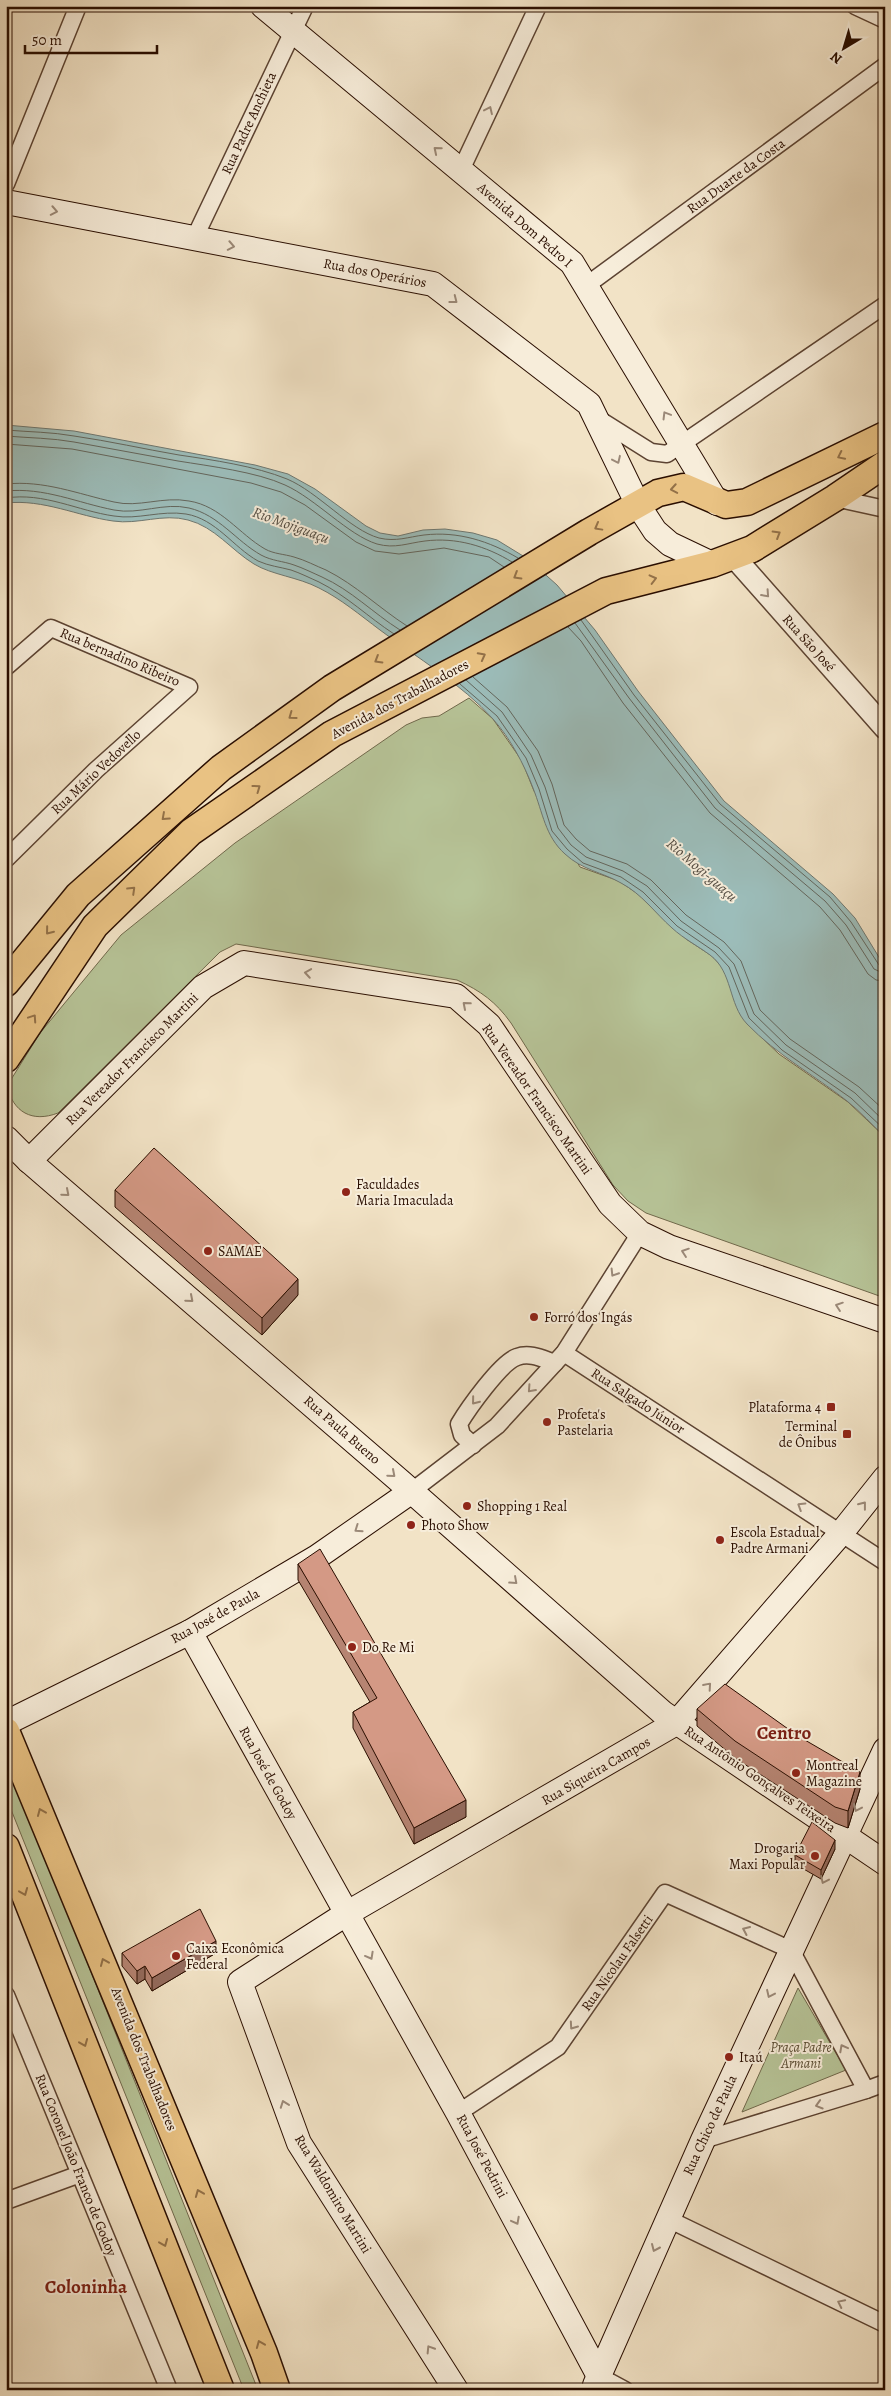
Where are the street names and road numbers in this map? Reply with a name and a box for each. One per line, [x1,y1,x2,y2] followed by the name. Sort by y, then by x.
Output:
[217,68,281,177] street label: Rua Padre Anchieta
[683,134,789,218] street label: Rua Duarte da Costa
[472,178,577,272] street label: Avenida Dom Pedro I
[322,254,428,292] street label: Rua dos Operários
[778,610,840,676] street label: Rua São José
[57,623,183,691] street label: Rua bernadino Ribeiro
[327,655,472,744] street label: Avenida dos Trabalhadores
[47,725,145,819] street label: Rua Mário Vedovello
[61,988,203,1130] street label: Rua Vereador Francisco Martini
[477,1020,597,1178] street label: Rua Vereador Francisco Martini
[587,1364,689,1439] street label: Rua Salgado Júnior
[300,1391,385,1469] street label: Rua Paula Bueno
[167,1584,263,1648] street label: Rua José de Paula
[680,1721,840,1837] street label: Rua Antônio Gonçalves Teixeira
[235,1723,302,1824] street label: Rua José de Godoy
[538,1732,654,1810] street label: Rua Siqueira Campos
[577,1911,657,2015] street label: Rua Nicolau Falsetti
[106,1984,181,2134] street label: Avenida dos Trabalhadores
[31,2071,122,2260] street label: Rua Coronel João Franco de Godoy
[678,2071,742,2178] street label: Rua Chico de Paula
[452,2111,512,2201] street label: Rua José Pedrini
[290,2131,376,2257] street label: Rua Waldomiro Martini

